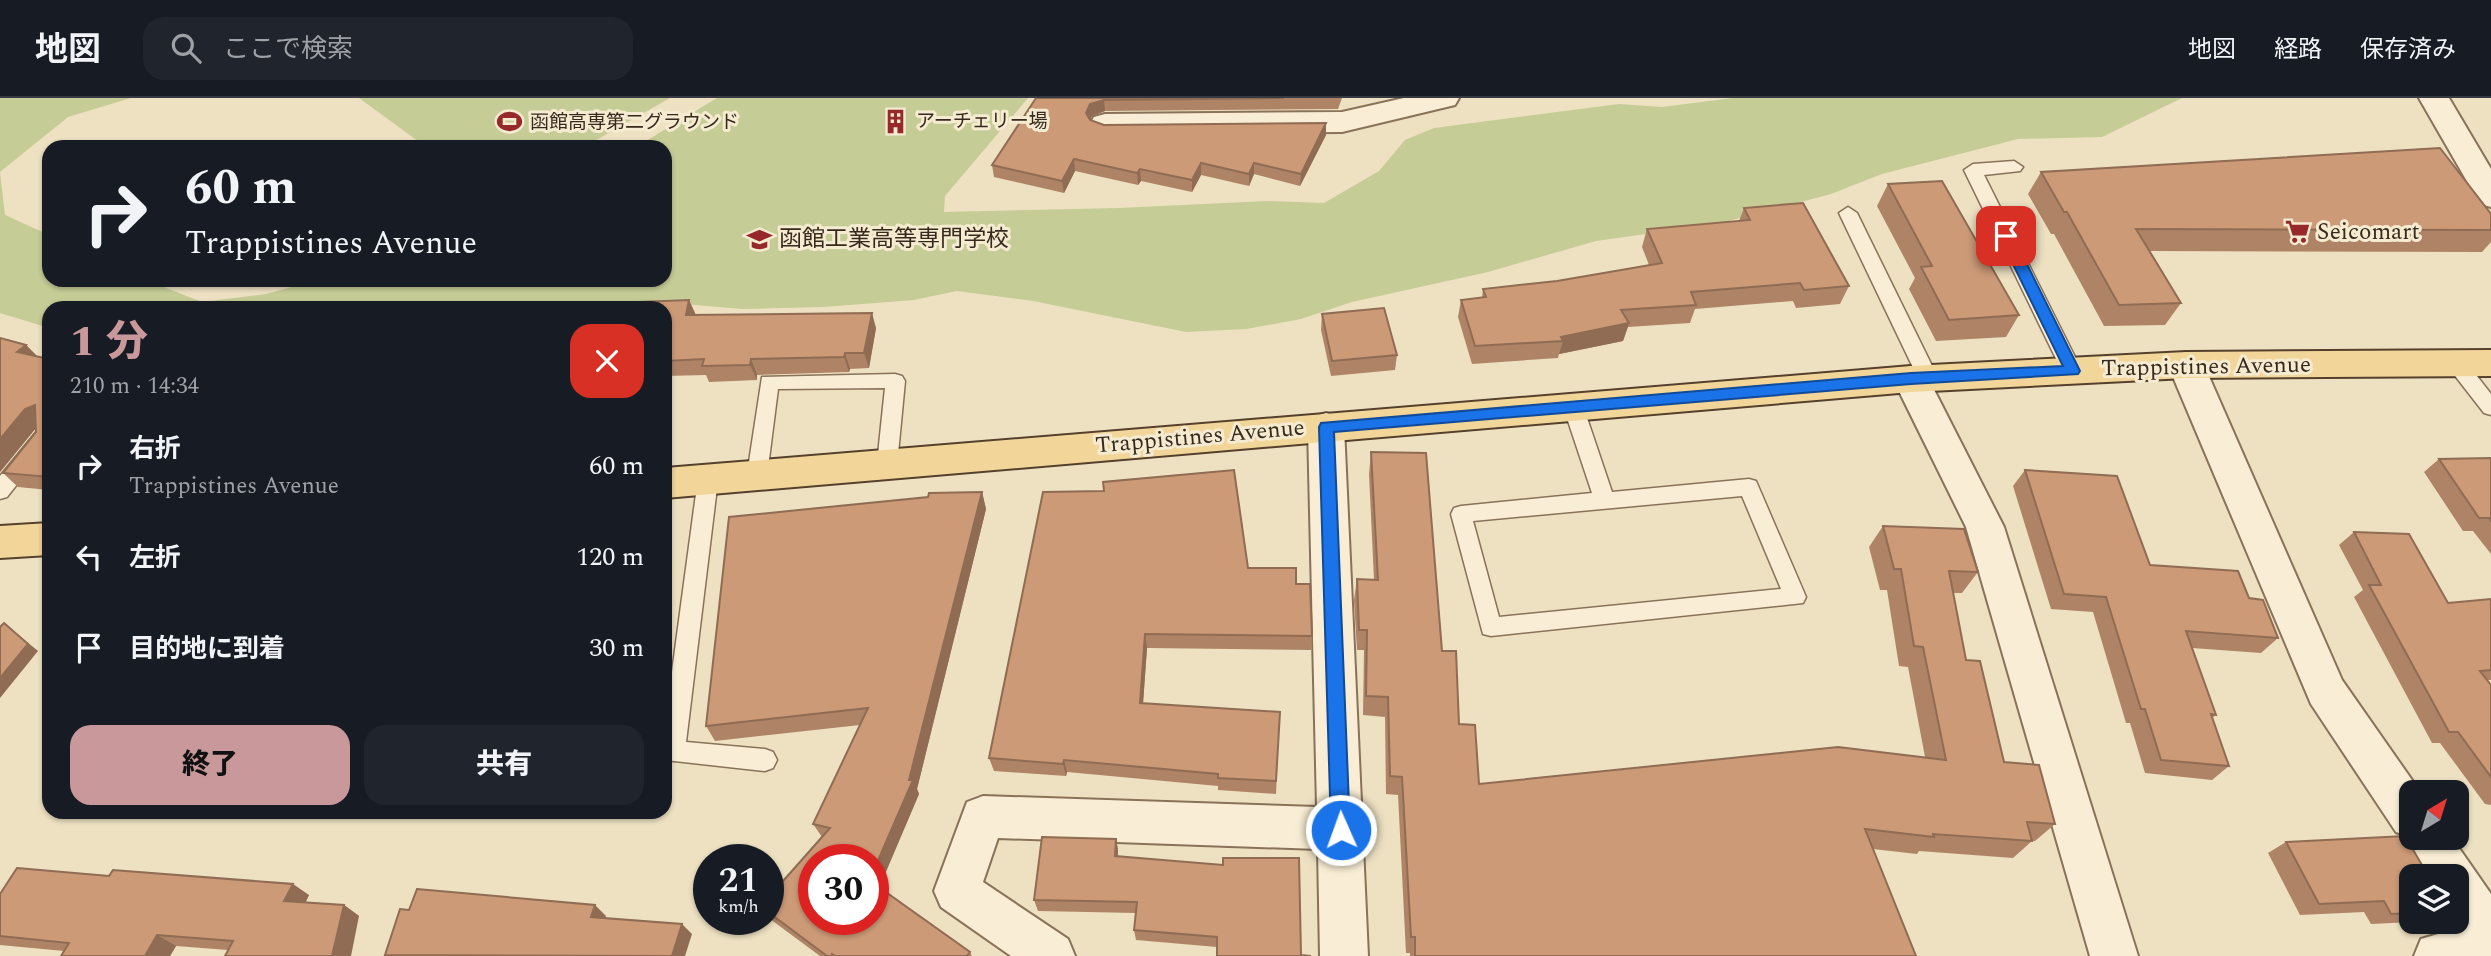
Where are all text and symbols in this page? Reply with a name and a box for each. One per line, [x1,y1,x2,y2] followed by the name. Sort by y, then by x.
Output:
[143,17,633,80] search box
[35,25,101,75] text: 地図
[167,29,205,67] icon: search
[223,29,353,69] text: ここで検索
[2188,32,2236,68] text: 地図
[2274,32,2322,68] text: 経路
[2360,32,2456,68] text: 保存済み
[882,107,910,135] building icon: アーチェリー場
[916,107,1048,136] place label: アーチェリー場
[496,108,524,136] sports icon: 函館高専第二グラウンド
[530,108,739,137] place label: 函館高専第二グラウンド
[185,151,296,226] text: 60 m
[70,168,161,259] icon: right
[1976,206,2036,266] pin
[2317,215,2420,250] place label: Seicomart
[1987,217,2025,255] icon: arrive
[2283,218,2311,246] supermarket icon: Seicomart
[185,219,477,268] text: Trappistines Avenue
[779,222,1009,257] place label: 函館工業高等専門学校
[745,225,773,253] school or university icon: 函館工業高等専門学校
[70,311,148,374] text: 1 分
[570,324,644,398] button: close
[2101,348,2311,386] street label: Trappistines Avenue
[70,369,199,404] text: 210 m · 14:34
[1094,410,1306,464] street label: Trappistines Avenue
[129,429,181,469] text: 右折
[589,446,644,486] text: 60 m
[70,447,108,485] icon: right
[129,469,339,504] text: Trappistines Avenue
[576,537,644,577] text: 120 m
[70,538,108,576] icon: left
[129,538,181,578] text: 左折
[589,628,644,668] text: 30 m
[70,629,108,667] icon: arrive
[129,629,285,669] text: 目的地に到着
[70,725,350,805] button: 終了
[364,725,644,805] button: 共有
[2399,780,2469,850] north arrow
[2399,780,2469,934] map controls
[1304,793,1378,867] position arrow
[798,844,889,935] speed limit sign: 30
[719,854,758,907] text: 21
[2399,864,2469,934] button: layers
[718,893,759,920] text: km/h

